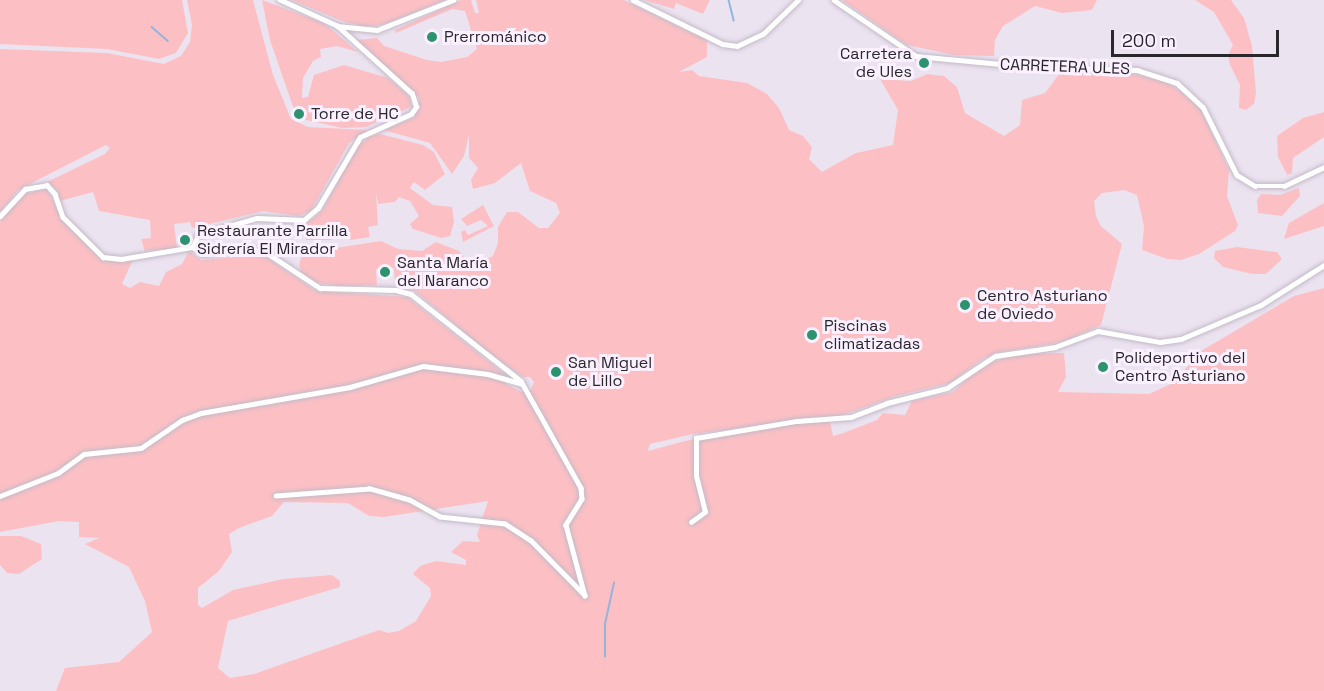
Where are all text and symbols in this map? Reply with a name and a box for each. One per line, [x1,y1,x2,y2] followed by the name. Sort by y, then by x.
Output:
[1114,18,1282,56] scale bar
[444,27,547,47] place label: Prerrománico
[1122,29,1176,52] text: 200 m
[425,30,439,44] marker: Prerrománico
[840,44,912,82] place label: Carretera de Ules
[1000,55,1130,79] street label: CARRETERA ULES
[917,56,931,70] marker: Carretera de Ules
[311,104,399,124] place label: Torre de HC
[292,107,306,121] marker: Torre de HC
[197,221,348,259] place label: Restaurante Parrilla Sidrería El Mirador
[178,233,192,247] marker: Restaurante Parrilla Sidrería El Mirador
[397,253,489,291] place label: Santa María del Naranco
[378,265,392,279] marker: Santa María del Naranco
[977,286,1108,324] place label: Centro Asturiano de Oviedo
[958,298,972,312] marker: Centro Asturiano de Oviedo
[824,316,920,354] place label: Piscinas climatizadas
[805,328,819,342] marker: Piscinas climatizadas
[1115,348,1246,386] place label: Polideportivo del Centro Asturiano
[568,353,652,391] place label: San Miguel de Lillo
[1096,360,1110,374] marker: Polideportivo del Centro Asturiano
[549,365,563,379] marker: San Miguel de Lillo

